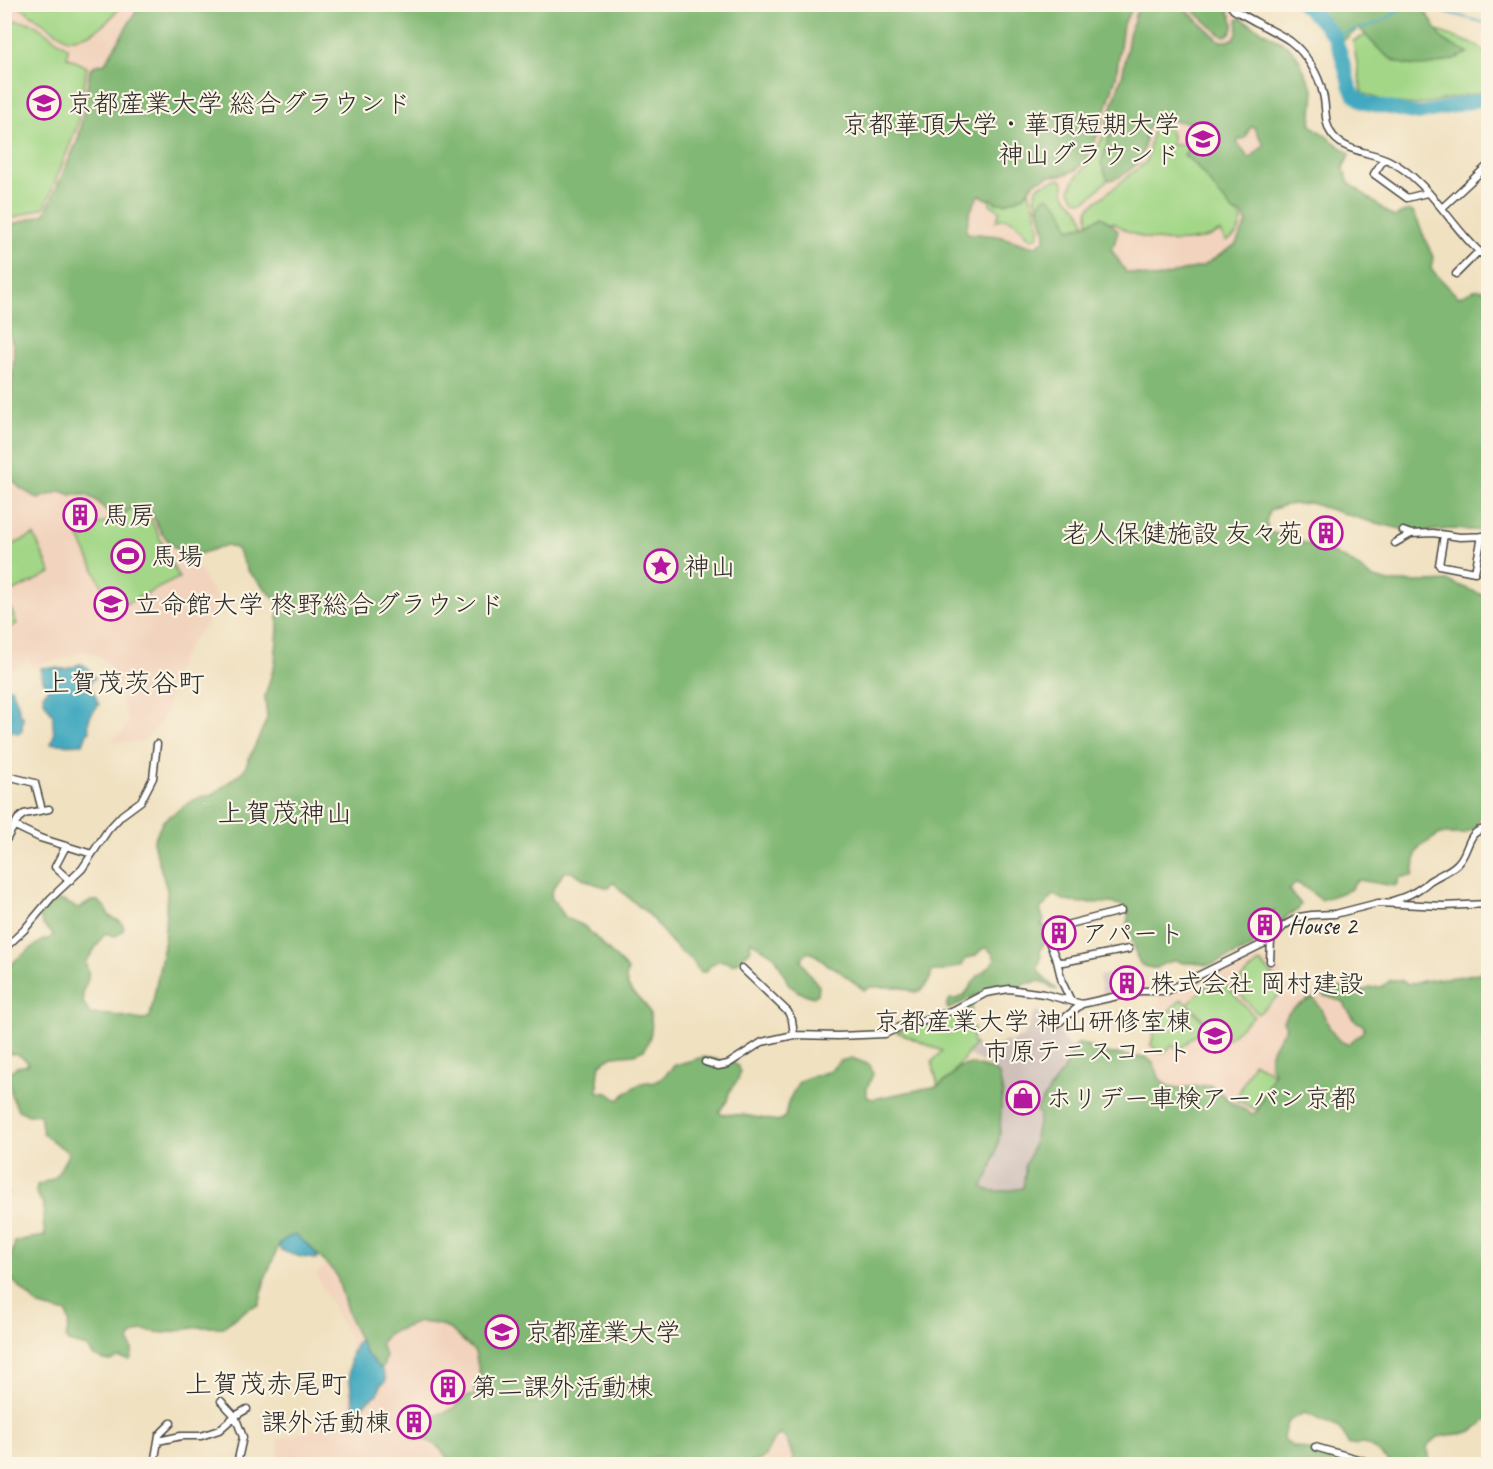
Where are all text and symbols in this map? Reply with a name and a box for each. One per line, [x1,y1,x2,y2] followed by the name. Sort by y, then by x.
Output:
[26,85,62,121] school or university icon: 京都産業大学 総合グラウンド
[67,87,411,120] place label: 京都産業大学 総合グラウンド
[842,108,1180,171] place label: 京都華頂大学・華頂短期大学 神山グラウンド
[1185,121,1221,157] school or university icon: 京都華頂大学・華頂短期大学 神山グラウンド
[62,497,98,533] building icon: 馬房
[103,499,155,532] place label: 馬房
[1308,515,1344,551] building icon: 老人保健施設 友々苑
[1063,517,1303,550] place label: 老人保健施設 友々苑
[110,538,146,574] sports icon: 馬場
[151,540,203,573] place label: 馬場
[643,548,679,584] place icon: 神山
[684,550,736,583] place label: 神山
[93,586,129,622] school or university icon: 立命館大学 柊野総合グラウンド
[134,588,504,621] place label: 立命館大学 柊野総合グラウンド
[43,666,205,700] district label: 上賀茂茨谷町
[218,796,353,830] district label: 上賀茂神山
[1247,907,1283,943] building icon: House 2
[1288,909,1359,942] place label: House 2
[1041,915,1077,951] building icon: アパート
[1082,917,1184,950] place label: アパート
[1109,965,1145,1001] building icon: 株式会社 岡村建設
[1150,967,1364,1000] place label: 株式会社 岡村建設
[874,1005,1192,1068] place label: 京都産業大学 神山研修室棟 市原テニスコート
[1197,1018,1233,1054] school or university icon: 京都産業大学 神山研修室棟 市原テニスコート
[1005,1080,1041,1116] shop icon: ホリデー車検アーバン京都
[1046,1082,1356,1115] place label: ホリデー車検アーバン京都
[484,1314,520,1350] school or university icon: 京都産業大学
[525,1316,681,1349] place label: 京都産業大学
[185,1367,347,1401] district label: 上賀茂赤尾町
[430,1369,466,1405] building icon: 第二課外活動棟
[471,1371,653,1404] place label: 第二課外活動棟
[396,1404,432,1440] building icon: 課外活動棟
[261,1406,391,1439] place label: 課外活動棟

